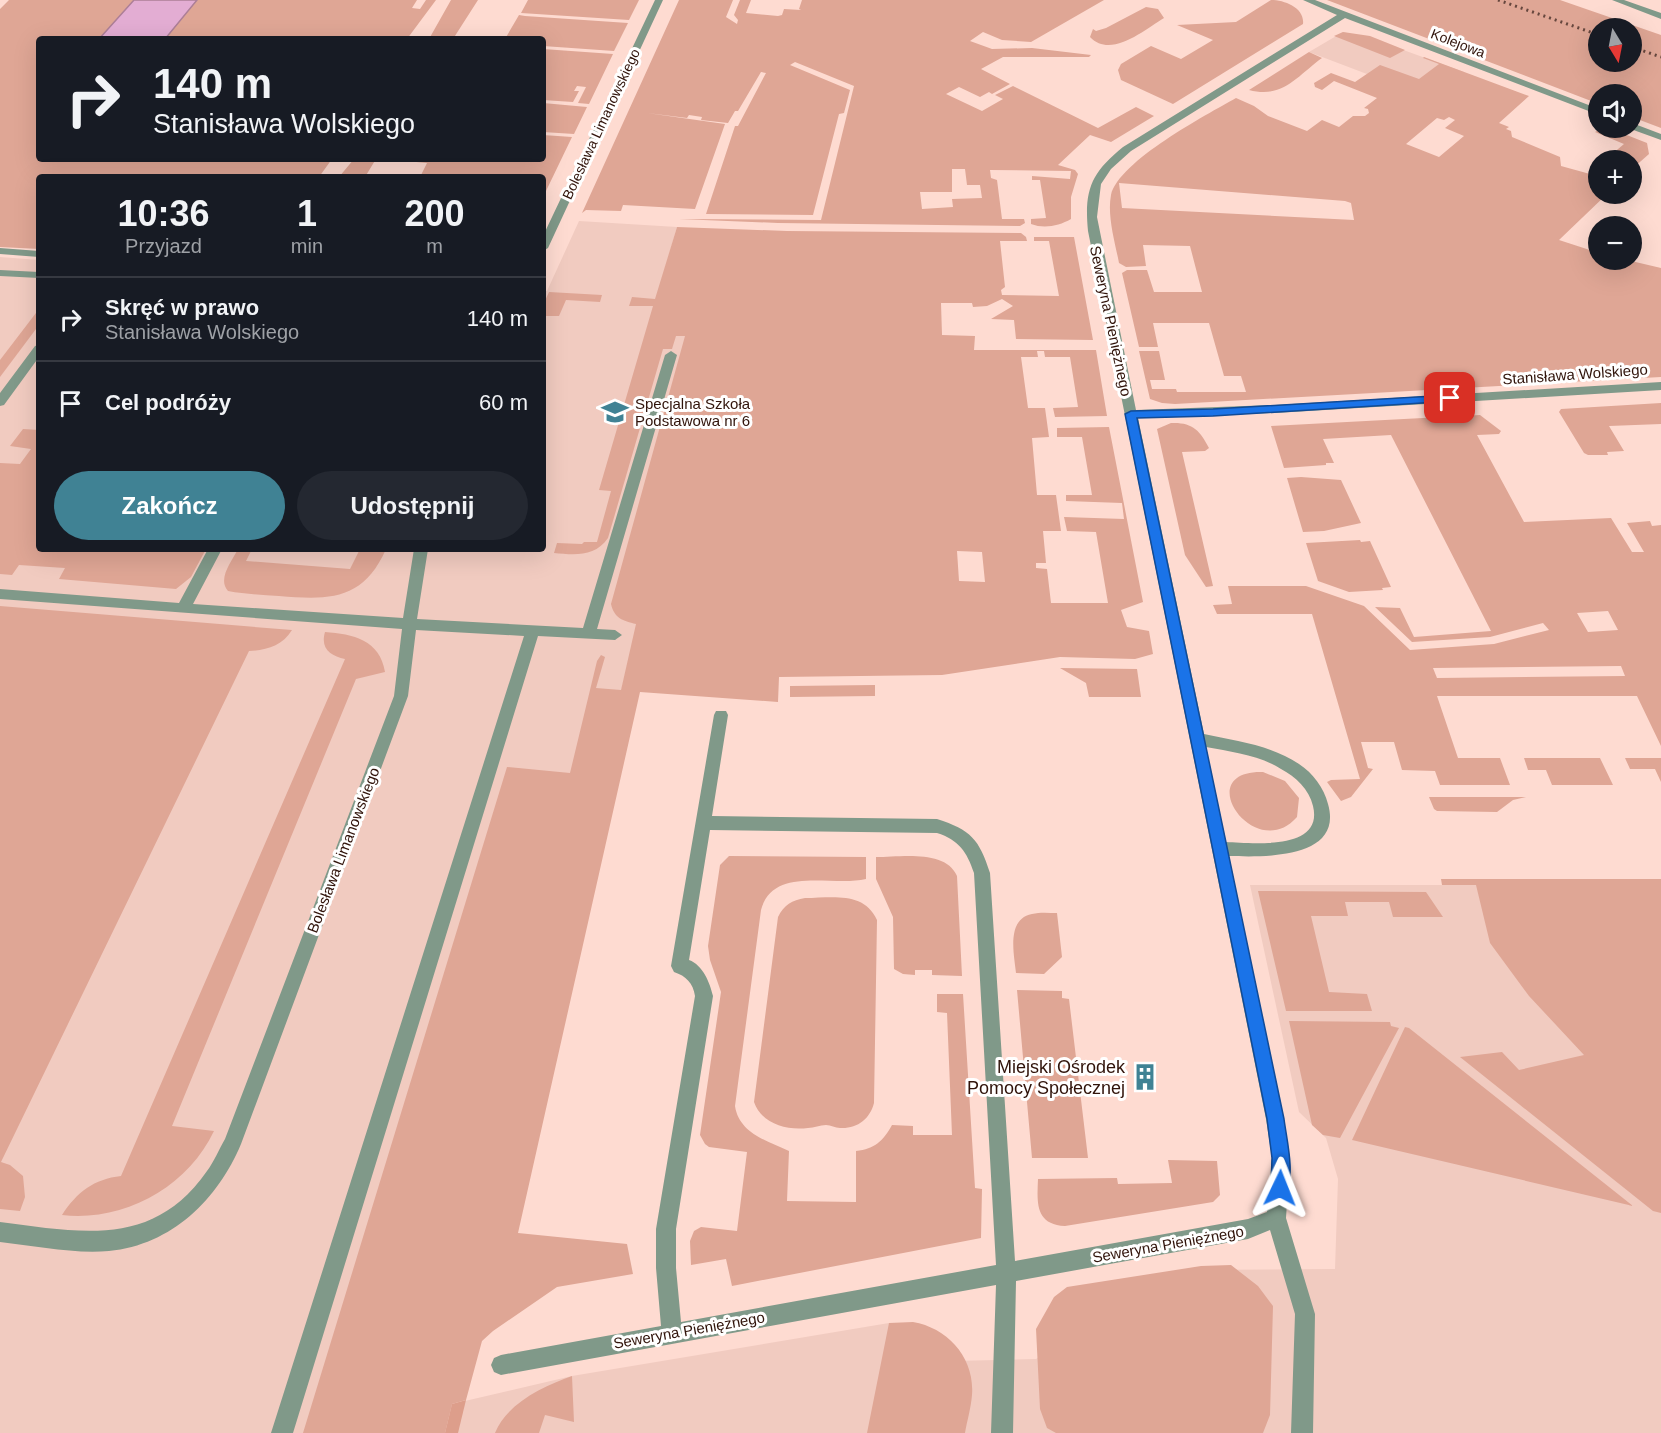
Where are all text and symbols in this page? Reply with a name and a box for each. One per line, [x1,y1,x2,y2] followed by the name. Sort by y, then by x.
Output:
[1588,18,1642,72] north arrow
[1588,18,1642,270] map controls
[1429,25,1488,61] street label: Kolejowa
[559,46,643,202] street label: Bolesława Limanowskiego
[54,60,132,138] icon: right
[153,60,272,107] text: 140 m
[1588,84,1642,138] button: sound
[153,109,415,139] text: Stanisława Wolskiego
[1588,150,1642,204] button: +
[117,193,209,234] text: 10:36
[297,193,317,234] text: 1
[404,193,465,234] text: 200
[1588,216,1642,270] button: −
[125,235,202,257] text: Przyjazd
[291,235,323,257] text: min
[426,235,443,257] text: m
[1087,244,1135,398] street label: Seweryna Pieniężnego
[105,295,259,320] text: Skręć w prawo
[54,303,87,336] icon: right
[467,306,528,331] text: 140 m
[105,321,299,343] text: Stanisława Wolskiego
[1502,360,1648,388] street label: Stanisława Wolskiego
[1424,372,1475,423] pin
[1433,381,1466,414] icon: arrive
[54,387,87,420] icon: arrive
[105,390,231,415] text: Cel podróży
[479,390,528,415] text: 60 m
[635,395,751,429] place label: Specjalna Szkoła Podstawowa nr 6
[600,397,630,427] school or university icon: Specjalna Szkoła Podstawowa nr 6
[54,471,285,540] button: Zakończ
[297,471,528,540] button: Udostępnij
[304,765,382,935] street label: Bolesława Limanowskiego
[967,1057,1126,1098] place label: Miejski Ośrodek Pomocy Społecznej
[1130,1062,1160,1092] building icon: Miejski Ośrodek Pomocy Społecznej
[1248,1156,1312,1220] position arrow
[1091,1222,1245,1266] street label: Seweryna Pieniężnego
[612,1308,766,1352] street label: Seweryna Pieniężnego

